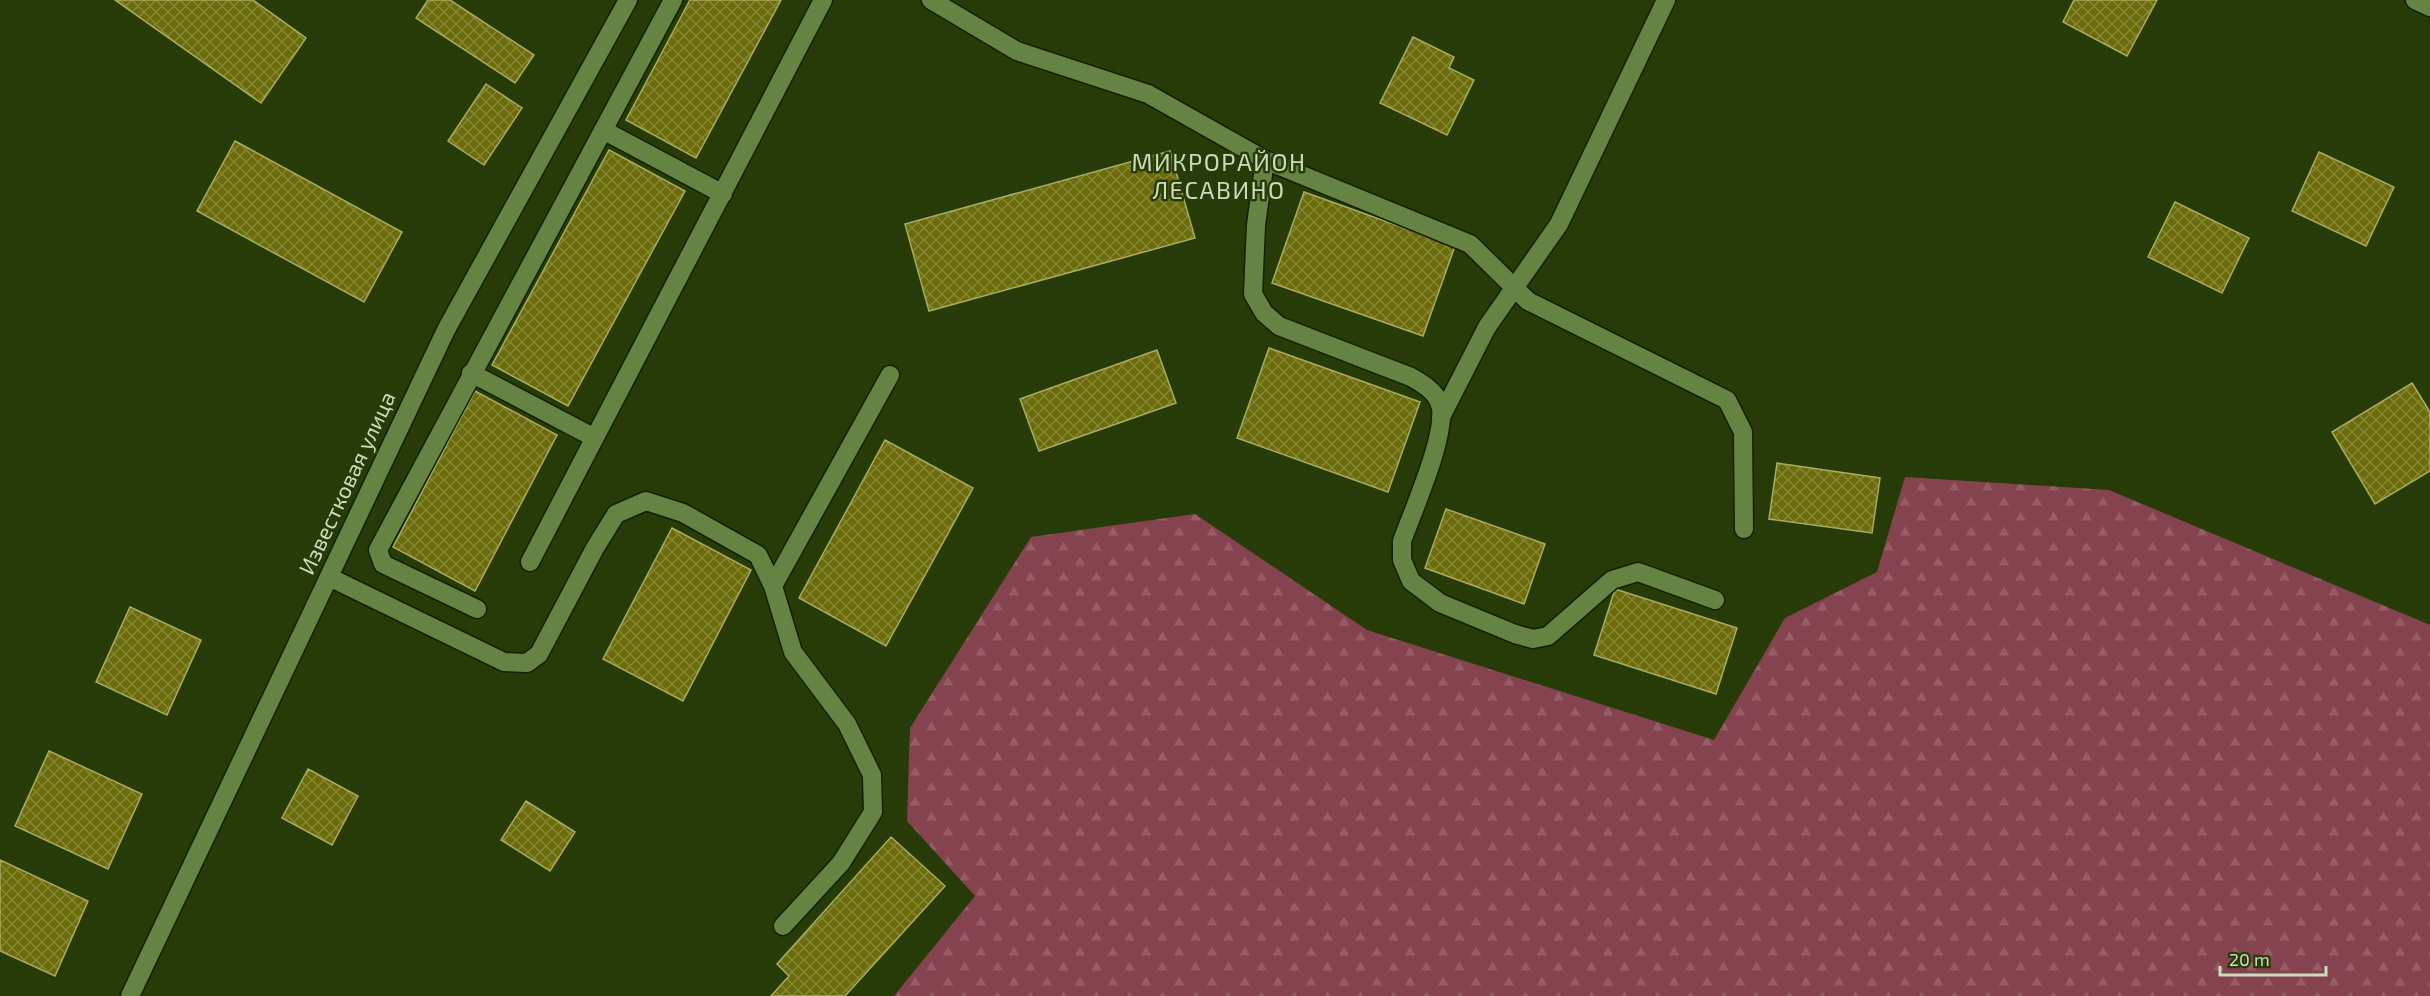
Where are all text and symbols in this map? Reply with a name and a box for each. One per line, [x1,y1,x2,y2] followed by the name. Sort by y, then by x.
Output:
[1132,147,1306,204] district label: МИКРОРАЙОН ЛЕСАВИНО
[292,387,401,579] street label: Известковая улица
[2220,939,2326,977] scale bar
[2229,948,2270,970] text: 20 m

